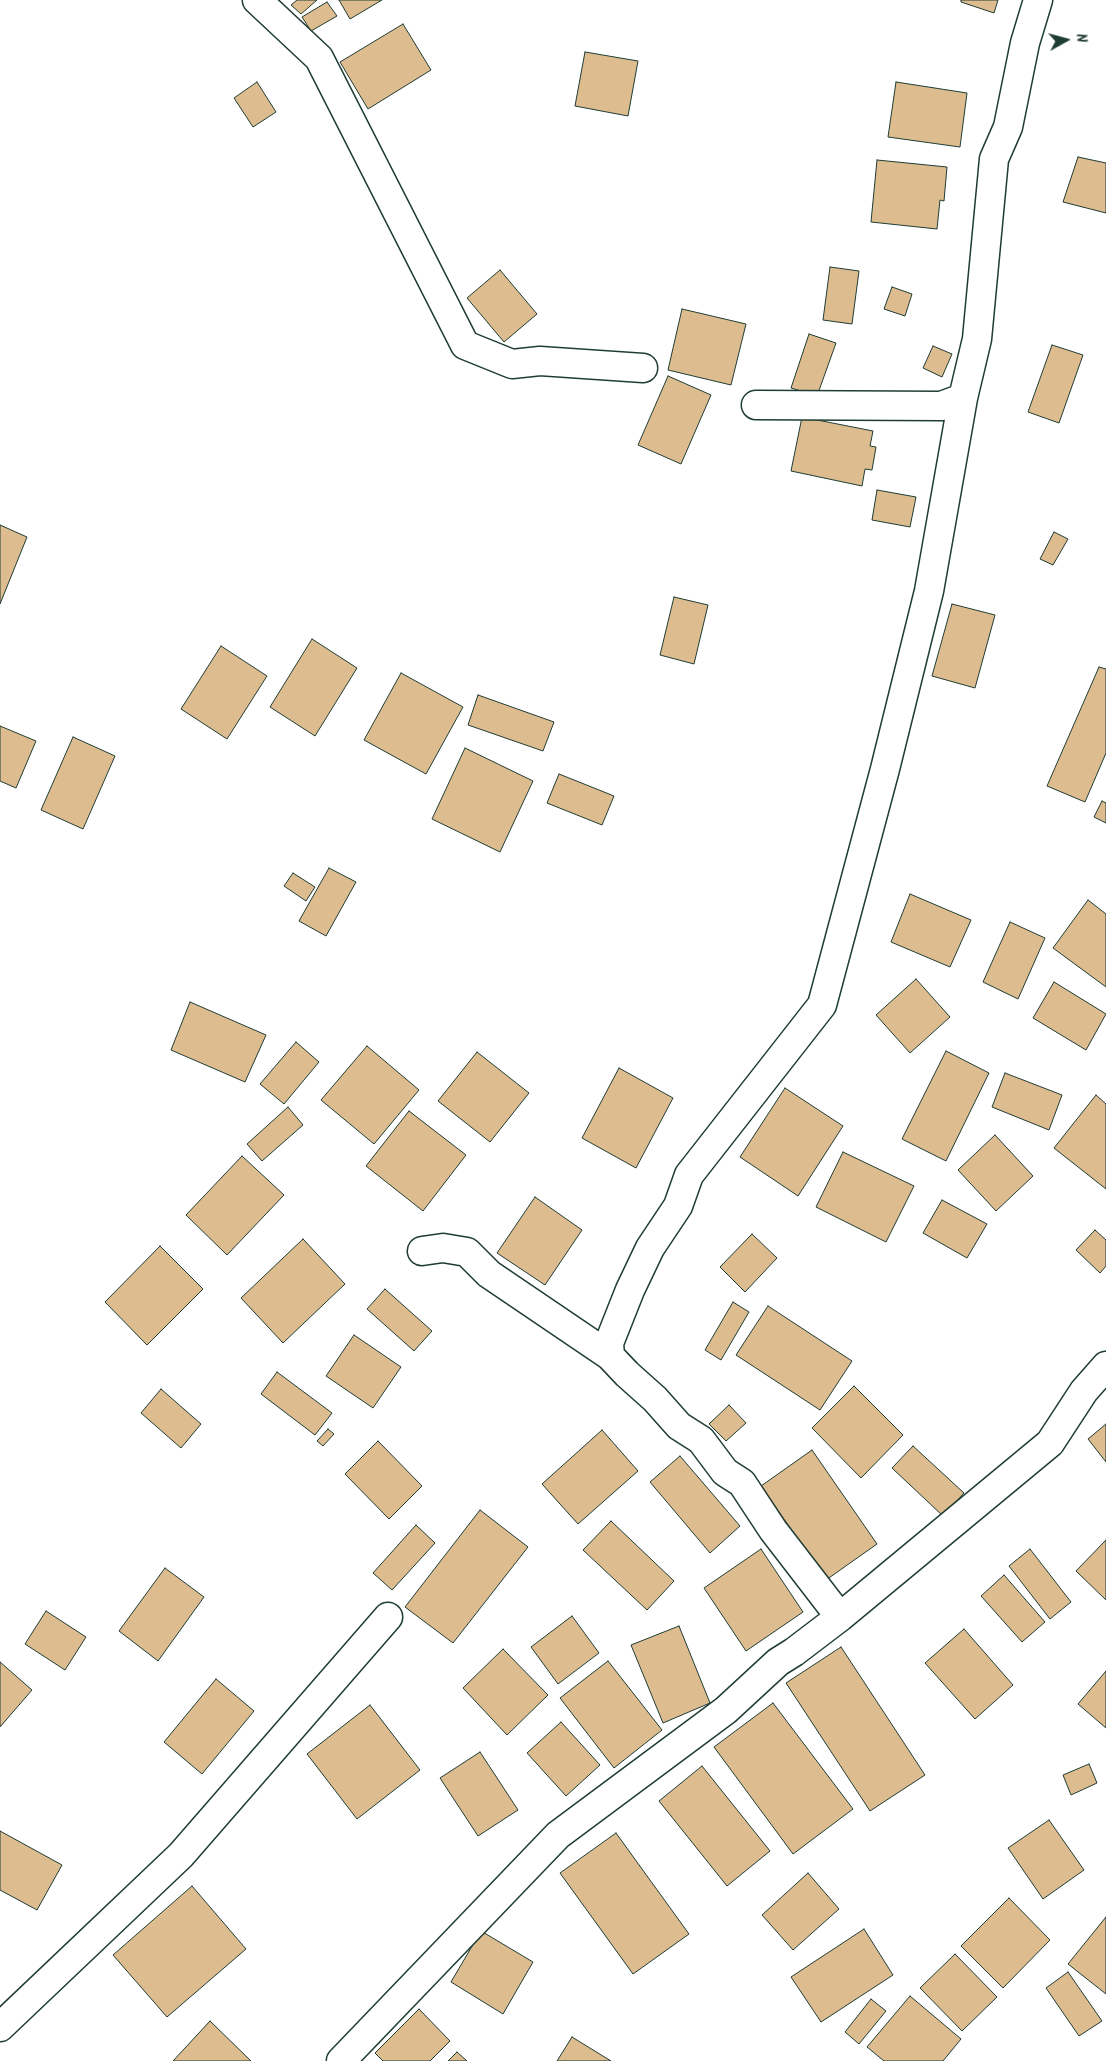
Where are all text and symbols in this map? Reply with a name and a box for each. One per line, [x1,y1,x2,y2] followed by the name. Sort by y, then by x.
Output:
[1041,15,1091,65] north arrow
[1069,32,1092,44] text: N

